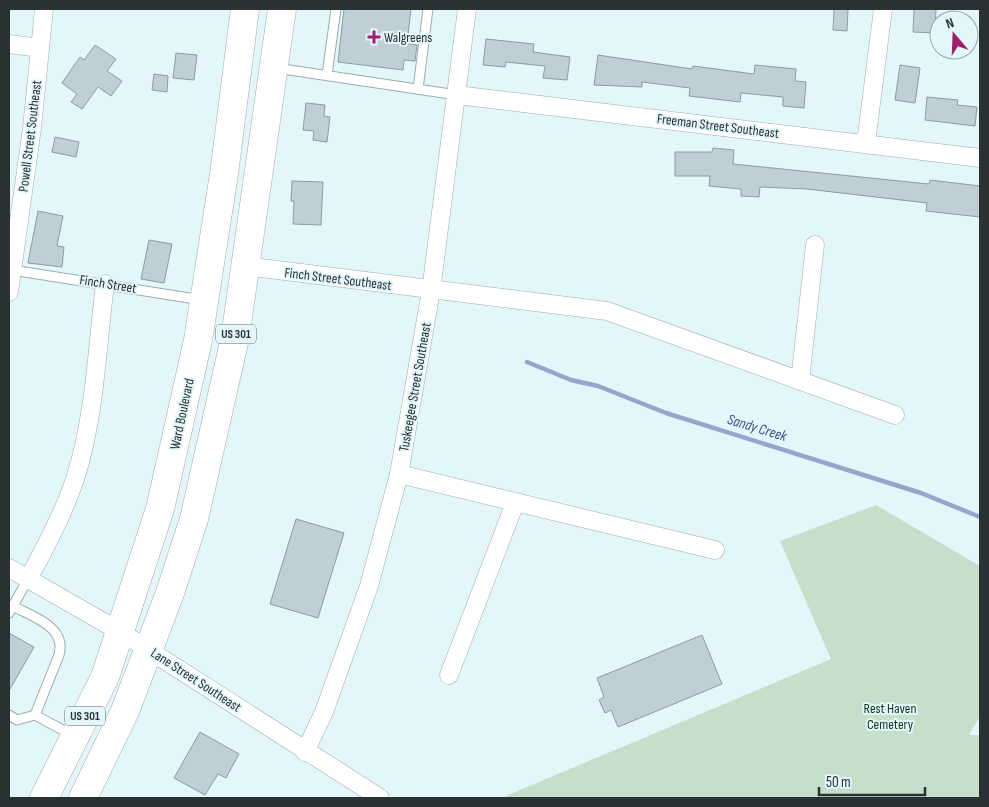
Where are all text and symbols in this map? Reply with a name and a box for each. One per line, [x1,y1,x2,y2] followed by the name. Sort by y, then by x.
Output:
[929,10,979,60] north arrow
[944,14,956,32] text: N
[384,29,432,46] place label: Walgreens
[368,31,380,43] marker: Walgreens
[15,79,45,193] street label: Powell Street Southeast
[656,110,780,142] street label: Freeman Street Southeast
[283,264,393,294] street label: Finch Street Southeast
[78,271,138,297] street label: Finch Street
[395,321,435,453] street label: Tuskeegee Street Southeast
[216,324,256,344] road number: US 301
[166,377,198,451] street label: Ward Boulevard
[725,410,789,446] water label: Sandy Creek
[148,644,244,716] street label: Lane Street Southeast
[864,700,916,733] park label: Rest Haven Cemetery
[65,706,105,726] road number: US 301
[819,764,925,796] scale bar
[826,773,851,792] text: 50 m

